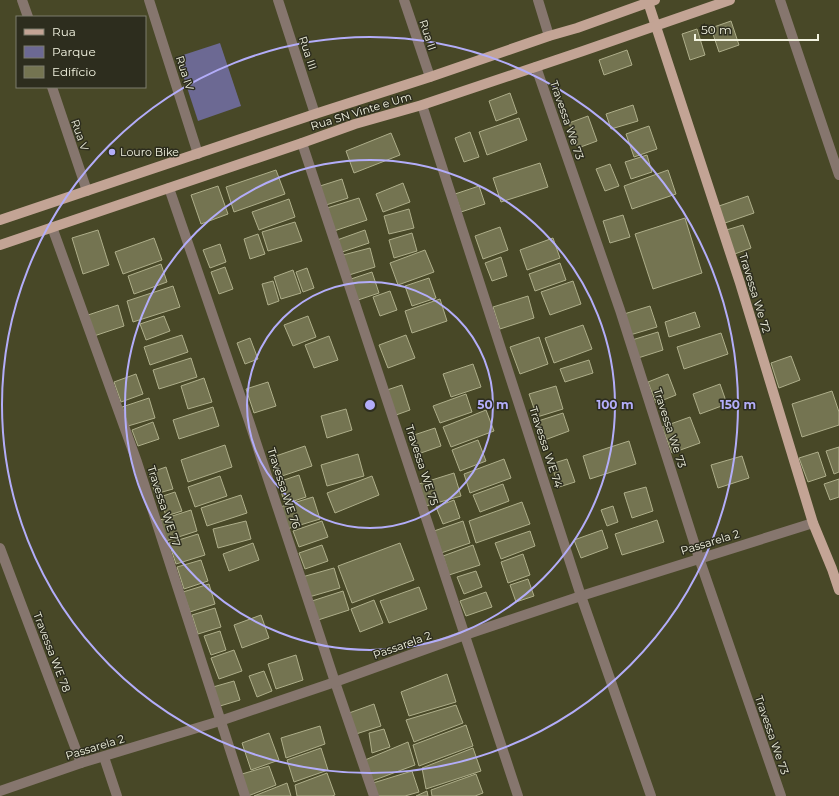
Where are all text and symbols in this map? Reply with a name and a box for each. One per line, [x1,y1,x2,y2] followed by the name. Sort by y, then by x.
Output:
[16,16,146,88] legend
[695,16,818,42] scale bar
[416,18,440,52] street label: Rua II
[701,22,732,37] text: 50 m
[52,24,76,39] text: Rua
[296,34,320,72] street label: Rua III
[52,44,96,59] text: Parque
[173,54,197,92] street label: Rua IV
[52,64,96,79] text: Edifício
[547,79,587,161] street label: Travessa We 73
[309,89,413,133] street label: Rua SN Vinte e Um
[68,117,92,153] street label: Rua V
[120,145,179,159] place label: Louro Bike
[107,147,117,157] marker: Louro Bike
[736,251,774,335] street label: Travessa We 72
[651,386,689,470] street label: Travessa We 73
[477,397,509,412] text: 50 m
[597,397,633,412] text: 100 m
[720,397,756,412] text: 150 m
[363,398,377,412] centre of rings
[526,405,566,490] street label: Travessa WE 74
[402,423,442,507] street label: Travessa WE 75
[264,446,304,531] street label: Travessa WE 76
[144,464,184,548] street label: Travessa WE 77
[679,526,741,558] street label: Passarela 2
[30,610,74,694] street label: Travessa WE 78
[371,628,433,662] street label: Passarela 2
[752,694,792,776] street label: Travessa We 73
[64,731,126,763] street label: Passarela 2

